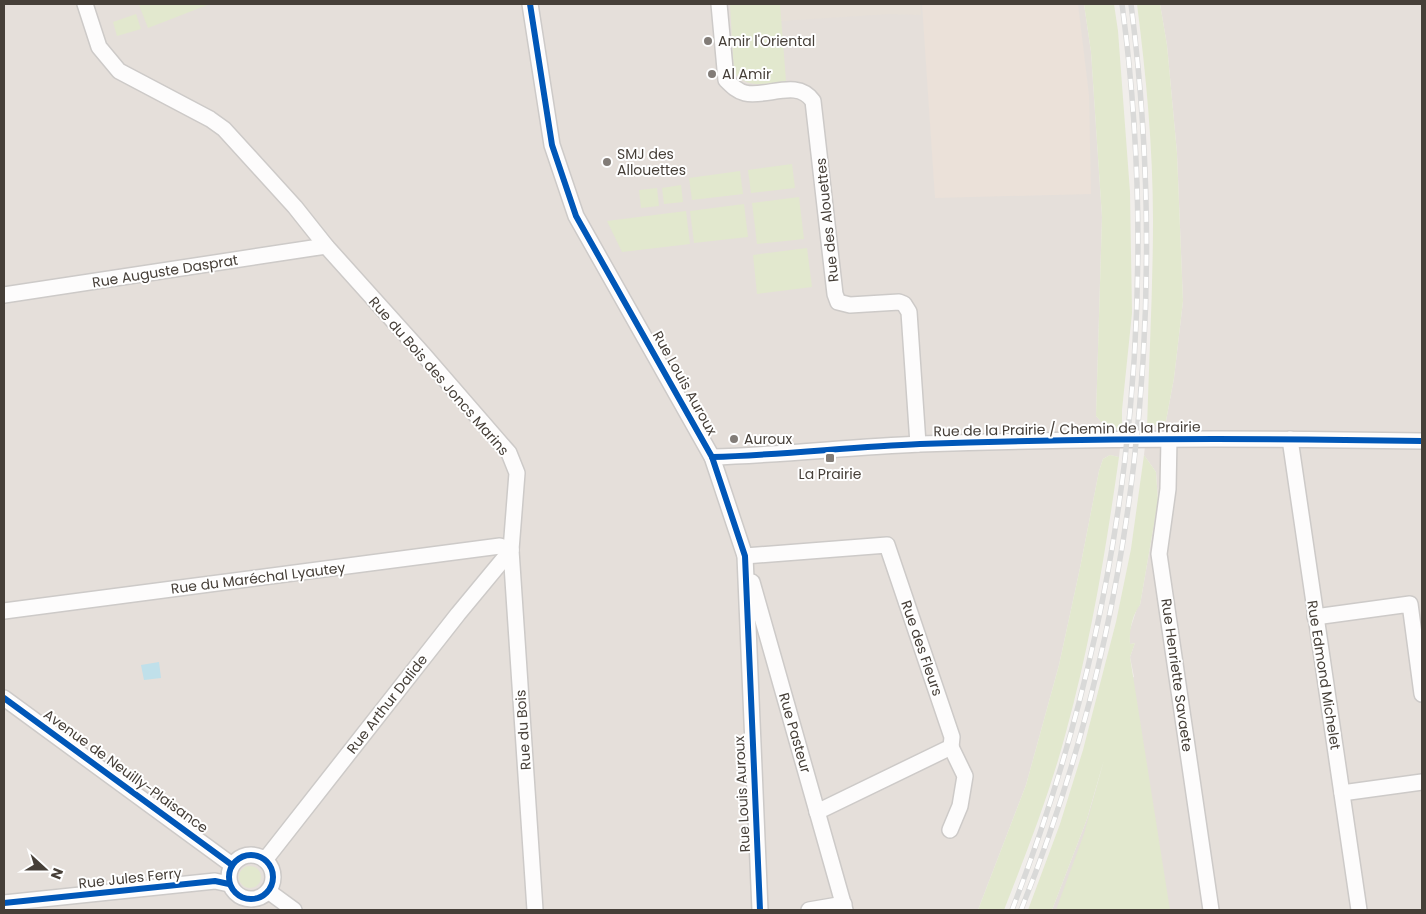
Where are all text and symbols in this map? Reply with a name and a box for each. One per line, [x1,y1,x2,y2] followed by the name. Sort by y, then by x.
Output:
[718,31,815,51] place label: Amir l'Oriental
[702,35,714,47] marker: Amir l'Oriental
[722,64,771,84] place label: Al Amir
[706,68,718,80] marker: Al Amir
[617,144,686,180] place label: SMJ des Allouettes
[601,156,613,168] marker: SMJ des Allouettes
[811,157,843,283] street label: Rue des Alouettes
[91,250,239,292] street label: Rue Auguste Dasprat
[364,292,514,460] street label: Rue du Bois des Joncs Marins
[648,327,722,439] street label: Rue Louis Auroux
[933,417,1201,441] street label: Rue de la Prairie / Chemin de la Prairie
[744,429,793,449] place label: Auroux
[728,433,740,445] marker: Auroux
[824,452,836,464] marker: La Prairie
[799,464,862,484] place label: La Prairie
[170,557,346,599] street label: Rue du Maréchal Lyautey
[1156,597,1198,753] street label: Rue Henriette Savaete
[896,598,948,698] street label: Rue des Fleurs
[1302,599,1346,751] street label: Rue Edmond Michelet
[342,650,432,758] street label: Rue Arthur Dalide
[510,689,536,771] street label: Rue du Bois
[774,690,816,776] street label: Rue Pasteur
[40,704,213,838] street label: Avenue de Neuilly-Plaisance
[729,735,755,853] street label: Rue Louis Auroux
[20,844,70,894] north arrow
[77,863,183,893] street label: Rue Jules Ferry
[46,865,68,882] text: N

